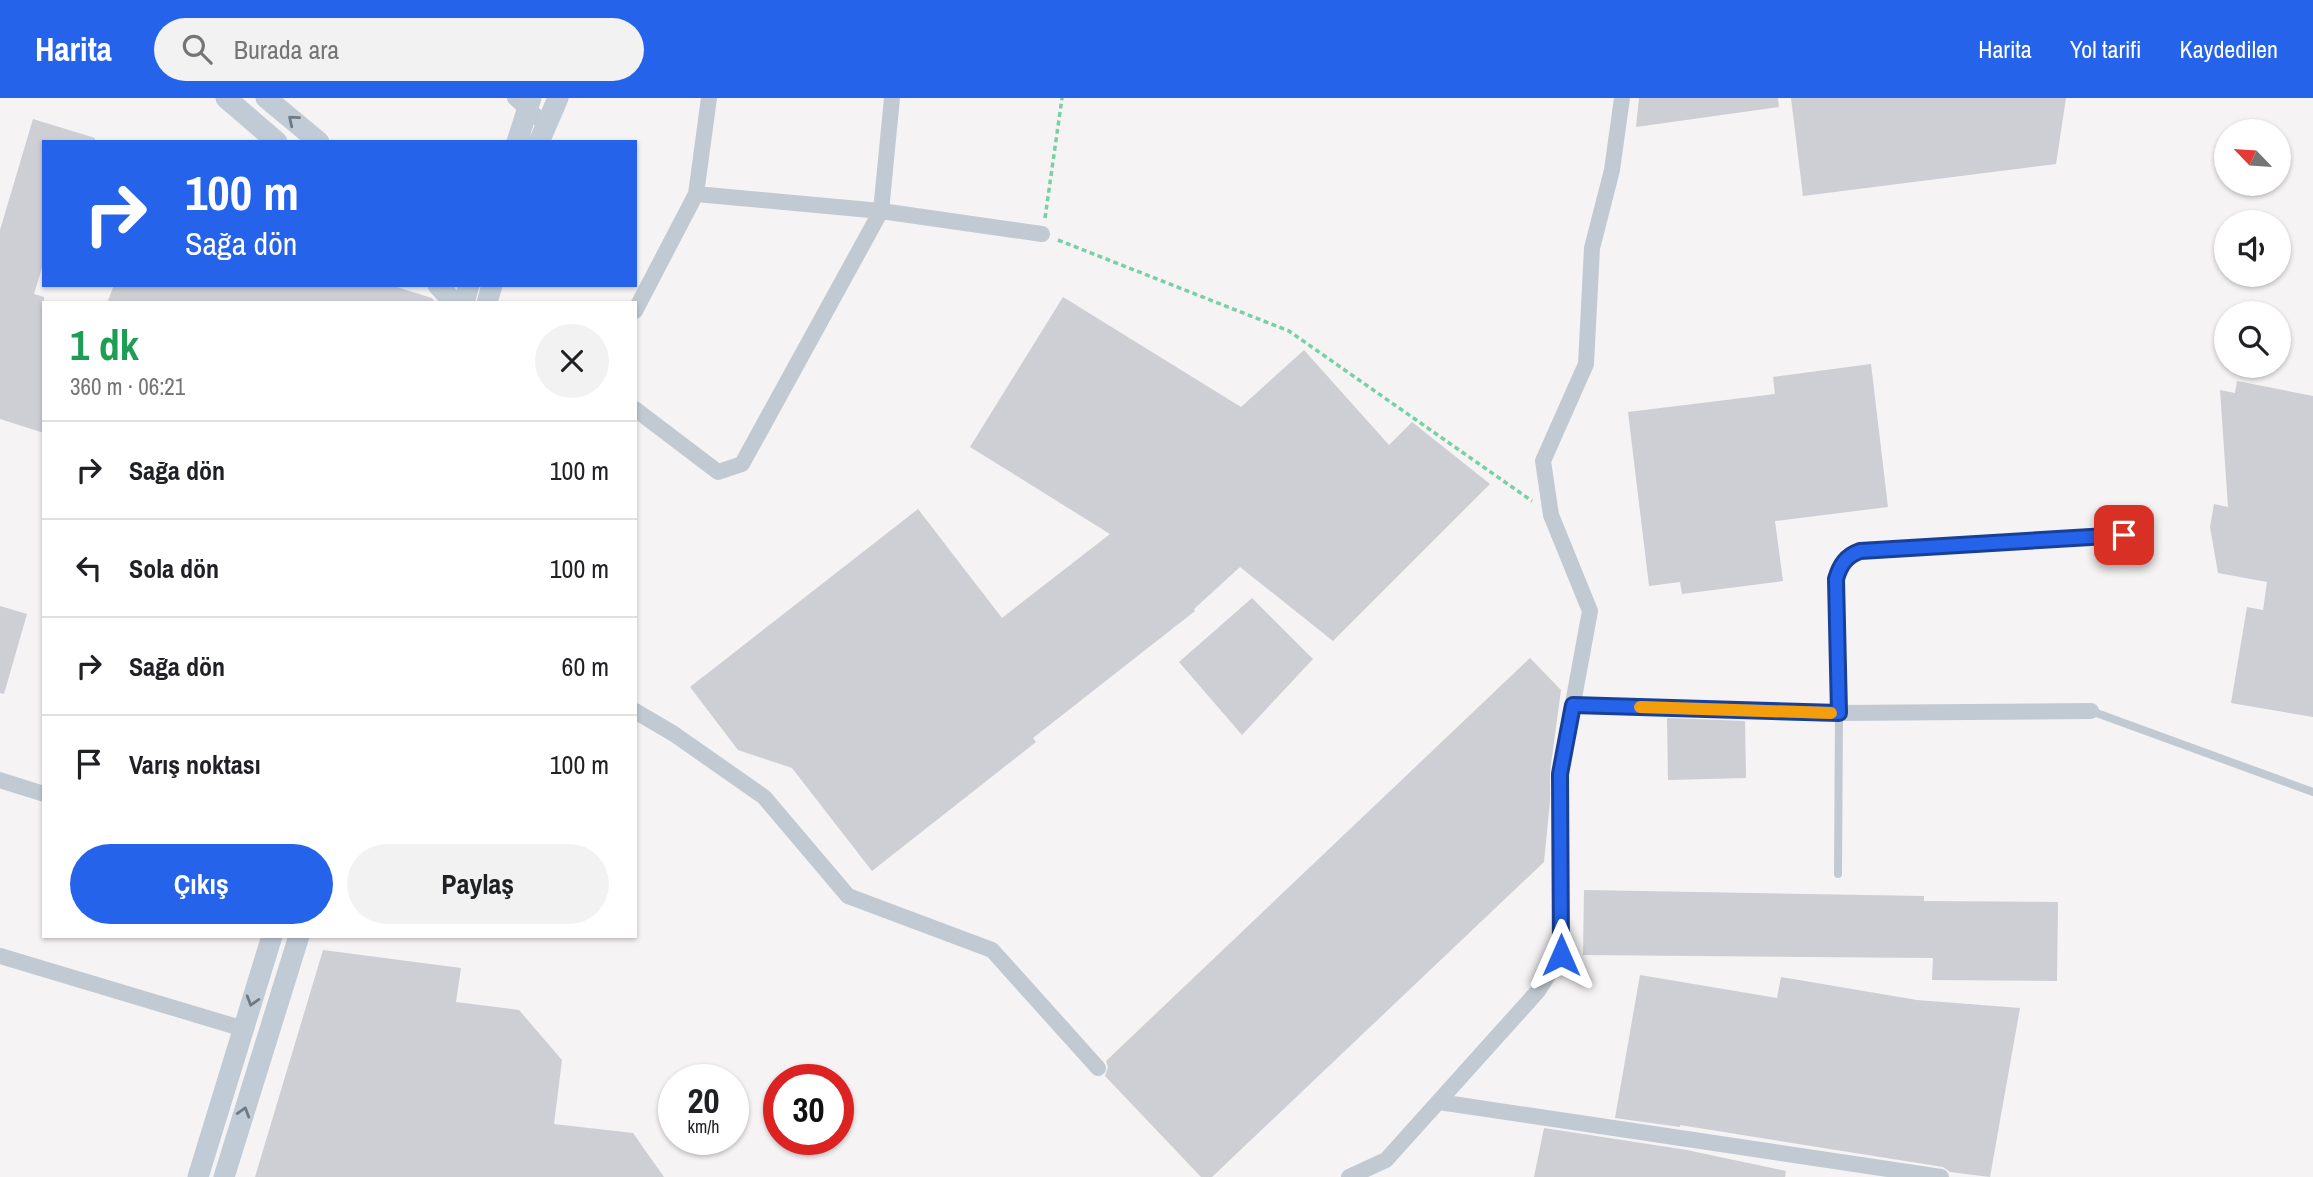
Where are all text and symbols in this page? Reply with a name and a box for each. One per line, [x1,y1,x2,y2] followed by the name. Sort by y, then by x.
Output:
[154,18,644,81] search box
[35,27,112,71] text: Harita
[178,30,216,68] icon: search
[234,32,339,67] text: Burada ara
[1978,33,2032,65] text: Harita
[2070,33,2142,65] text: Yol tarifi
[2180,33,2278,65] text: Kaydedilen
[288,116,301,128] one-way arrow
[2214,119,2291,196] north arrow
[2214,119,2291,378] map controls
[185,159,299,225] text: 100 m
[70,168,161,259] icon: right
[2214,210,2291,287] button: sound
[185,222,297,265] text: Sağa dön
[2214,301,2291,378] button: search
[70,317,139,373] text: 1 dk
[535,324,609,398] button: close
[70,371,185,402] text: 360 m · 06:21
[70,451,108,489] icon: right
[129,453,225,488] text: Sağa dön
[550,453,609,488] text: 100 m
[2094,505,2154,565] pin
[2105,516,2143,554] icon: arrive
[70,549,108,587] icon: left
[129,551,219,586] text: Sola dön
[550,551,609,586] text: 100 m
[70,647,108,685] icon: right
[129,649,225,684] text: Sağa dön
[562,649,609,684] text: 60 m
[70,745,108,783] icon: arrive
[129,747,261,782] text: Varış noktası
[550,747,609,782] text: 100 m
[70,844,333,924] button: Çıkış
[347,844,609,924] button: Paylaş
[1524,918,1598,992] position arrow
[246,995,261,1007] one-way arrow
[763,1064,854,1155] speed limit sign: 30
[688,1077,719,1124] text: 20
[236,1106,251,1118] one-way arrow
[688,1114,720,1139] text: km/h

